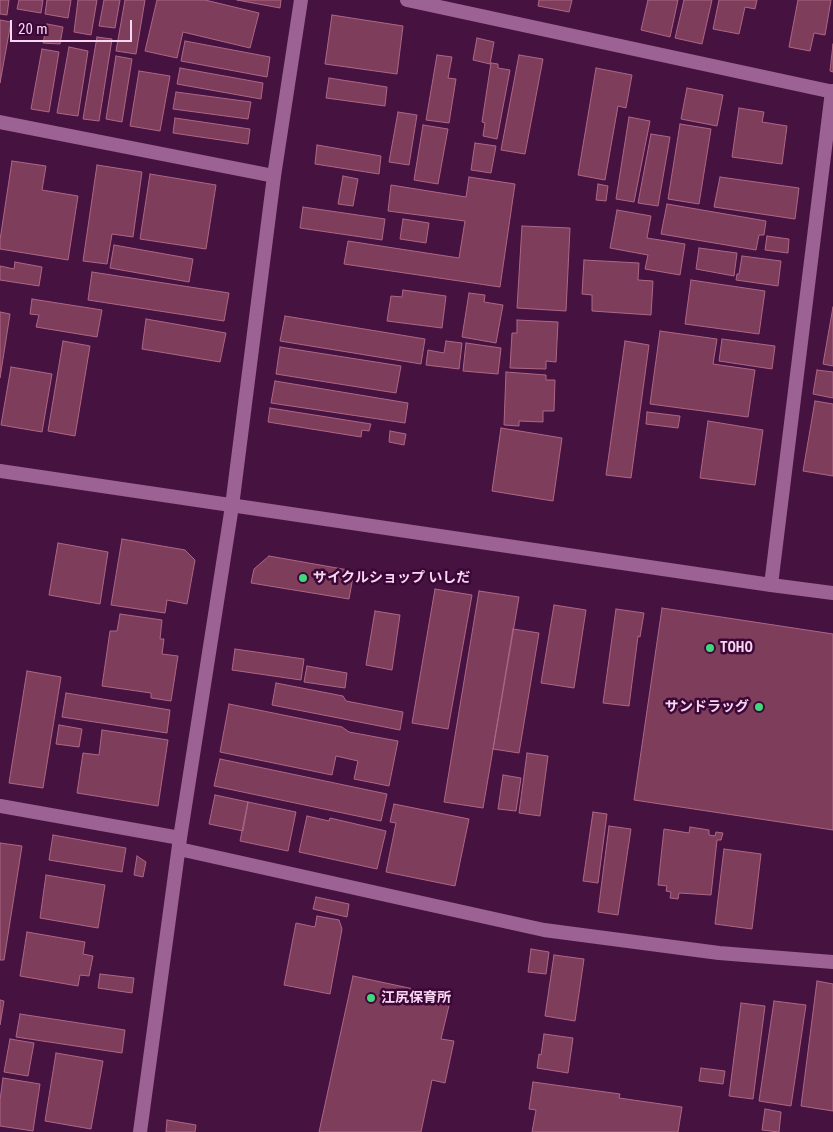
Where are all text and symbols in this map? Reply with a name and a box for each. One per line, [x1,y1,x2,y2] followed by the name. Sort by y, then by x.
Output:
[12,10,135,42] scale bar
[18,20,48,38] text: 20 m
[313,570,470,586] place label: サイクルショップ いしだ
[297,572,309,584] marker: サイクルショップ いしだ
[720,640,753,656] place label: TOHO
[704,642,716,654] marker: TOHO
[665,699,749,715] place label: サンドラッグ
[753,701,765,713] marker: サンドラッグ
[381,990,451,1006] place label: 江尻保育所
[365,992,377,1004] marker: 江尻保育所

